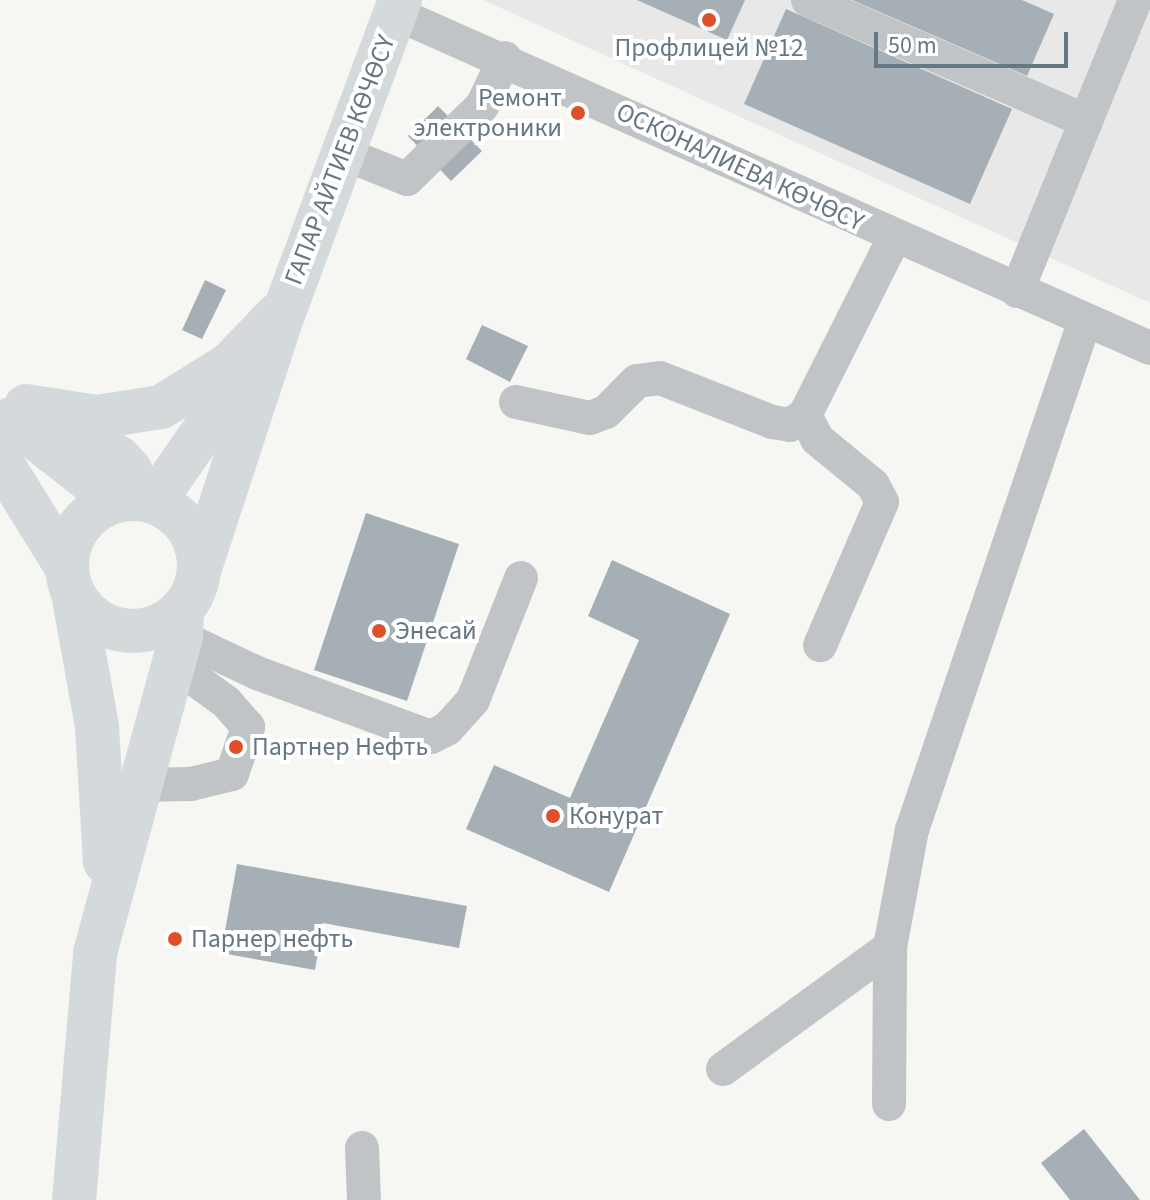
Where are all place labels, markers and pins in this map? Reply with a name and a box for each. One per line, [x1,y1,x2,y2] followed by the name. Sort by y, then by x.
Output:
[700,11,718,29] marker: Профлицей №12
[614,32,804,64] place label: Профлицей №12
[414,82,562,144] place label: Ремонт электроники
[569,104,587,122] marker: Ремонт электроники
[395,615,477,647] place label: Энесай
[370,622,388,640] marker: Энесай
[252,731,428,763] place label: Партнер Нефть
[227,738,245,756] marker: Партнер Нефть
[569,800,663,832] place label: Конурат
[544,807,562,825] marker: Конурат
[191,923,353,955] place label: Парнер нефть
[166,930,184,948] marker: Парнер нефть

